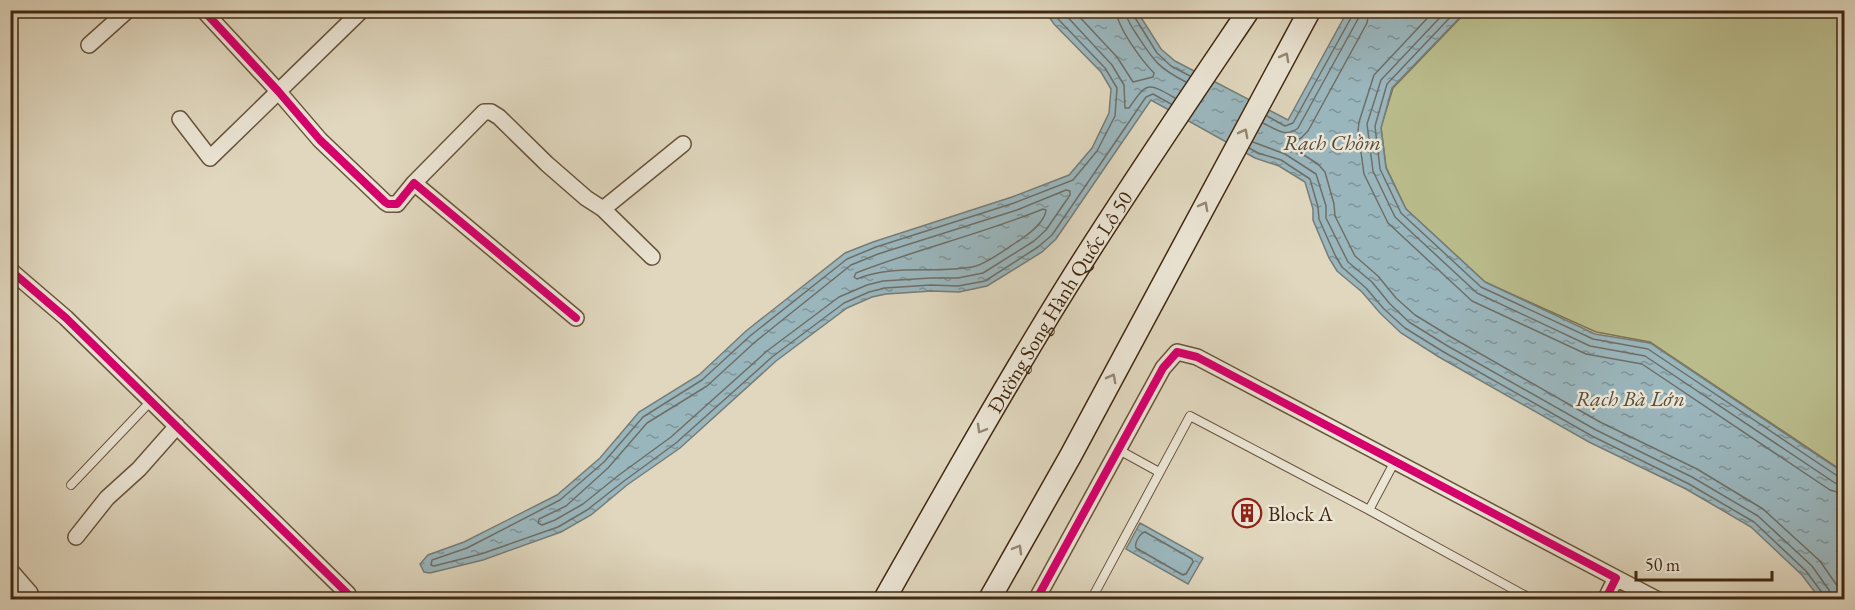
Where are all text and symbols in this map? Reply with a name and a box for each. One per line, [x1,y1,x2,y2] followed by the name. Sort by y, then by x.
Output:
[1278,53,1289,63] one-way arrow
[1283,128,1381,157] water label: Rạch Chồm
[1237,129,1248,140] one-way arrow
[980,185,1138,418] street label: Đường Song Hành Quốc Lộ 50
[1197,202,1208,213] one-way arrow
[1105,374,1116,384] one-way arrow
[1575,384,1685,413] water label: Rạch Bà Lớn
[977,423,988,433] one-way arrow
[1231,497,1263,529] building icon: Block A
[1268,500,1333,527] place label: Block A
[1636,544,1772,582] scale bar
[1010,545,1022,555] one-way arrow
[1645,553,1680,576] text: 50 m

